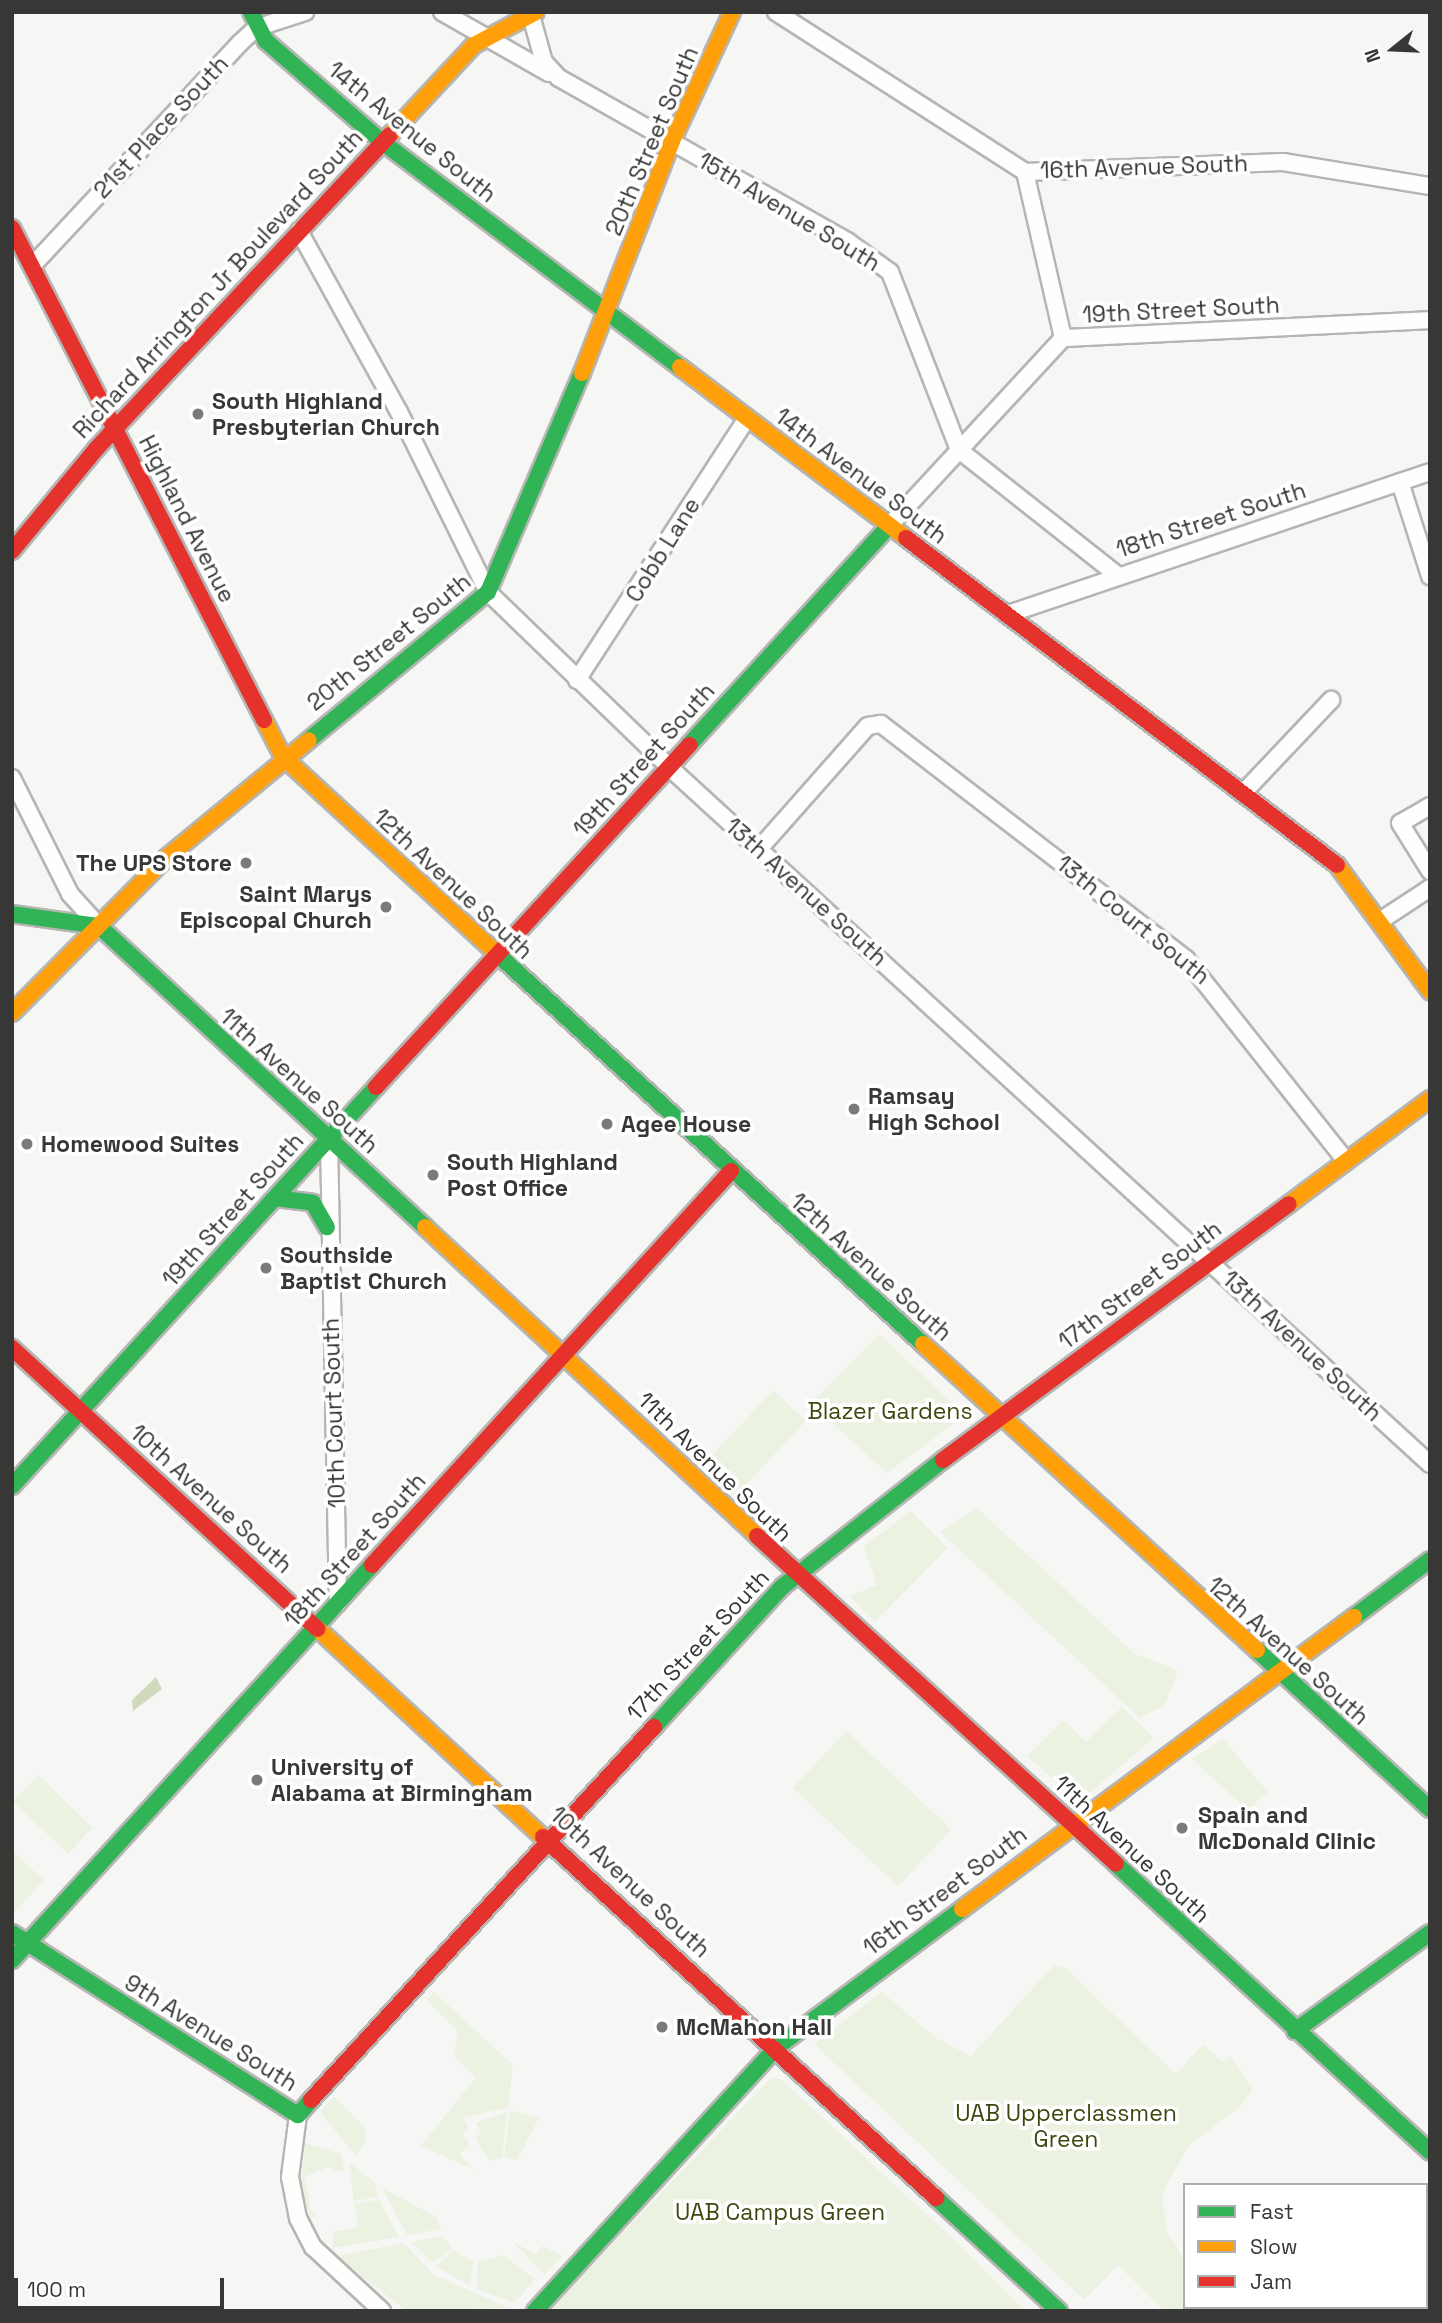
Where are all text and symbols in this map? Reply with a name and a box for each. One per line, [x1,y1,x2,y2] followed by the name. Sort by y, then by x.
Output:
[1358,14,1428,84] north arrow
[600,42,704,240] street label: 20th Street South
[1359,46,1386,66] text: N
[88,50,234,204] street label: 21st Place South
[322,56,502,208] street label: 14th Avenue South
[67,124,369,444] street label: Richard Arrington Jr Boulevard South
[693,147,885,277] street label: 15th Avenue South
[1039,150,1249,184] street label: 16th Avenue South
[1082,291,1280,329] street label: 19th Street South
[212,387,440,441] place label: South Highland Presbyterian Church
[769,402,953,550] street label: 14th Avenue South
[190,406,206,422] marker: South Highland Presbyterian Church
[133,431,241,607] street label: Highland Avenue
[1113,476,1309,564] street label: 18th Street South
[620,493,706,607] street label: Cobb Lane
[302,568,476,716] street label: 20th Street South
[568,677,720,843] street label: 19th Street South
[367,803,539,965] street label: 12th Avenue South
[719,812,893,972] street label: 13th Avenue South
[76,849,232,877] place label: The UPS Store
[1051,850,1215,990] street label: 13th Court South
[238,855,254,871] marker: The UPS Store
[180,880,372,934] place label: Saint Marys Episcopal Church
[378,899,394,915] marker: Saint Marys Episcopal Church
[214,1002,384,1160] street label: 11th Avenue South
[868,1082,1000,1136] place label: Ramsay High School
[846,1101,862,1117] marker: Ramsay High School
[621,1110,751,1138] place label: Agee House
[599,1116,615,1132] marker: Agee House
[157,1127,309,1293] street label: 19th Street South
[41,1130,239,1158] place label: Homewood Suites
[19,1136,35,1152] marker: Homewood Suites
[447,1148,618,1202] place label: South Highland Post Office
[425,1167,441,1183] marker: South Highland Post Office
[784,1187,958,1347] street label: 12th Avenue South
[1053,1215,1227,1355] street label: 17th Street South
[280,1241,447,1295] place label: Southside Baptist Church
[258,1260,274,1276] marker: Southside Baptist Church
[1216,1265,1388,1427] street label: 13th Avenue South
[317,1317,351,1509] street label: 10th Court South
[632,1386,798,1548] street label: 11th Avenue South
[807,1397,973,1425] park label: Blazer Gardens
[124,1419,298,1579] street label: 10th Avenue South
[279,1467,431,1633] street label: 18th Street South
[621,1564,775,1726] street label: 17th Street South
[1201,1571,1375,1731] street label: 12th Avenue South
[271,1753,533,1807] place label: University of Alabama at Birmingham
[1048,1769,1216,1929] street label: 11th Avenue South
[249,1772,265,1788] marker: University of Alabama at Birmingham
[544,1801,716,1963] street label: 10th Avenue South
[1198,1801,1376,1855] place label: Spain and McDonald Clinic
[1172,1818,1192,1838] marker: Spain and McDonald Clinic
[858,1821,1032,1961] street label: 16th Street South
[119,1969,303,2097] street label: 9th Avenue South
[676,2013,832,2041] place label: McMahon Hall
[654,2019,670,2035] marker: McMahon Hall
[955,2099,1177,2153] park label: UAB Upperclassmen Green
[1183,2183,1428,2309] legend
[675,2198,885,2226] park label: UAB Campus Green
[1250,2198,1294,2225] text: Fast
[1250,2233,1298,2260] text: Slow
[18,2264,228,2308] scale bar
[1250,2268,1292,2295] text: Jam
[27,2276,86,2303] text: 100 m

